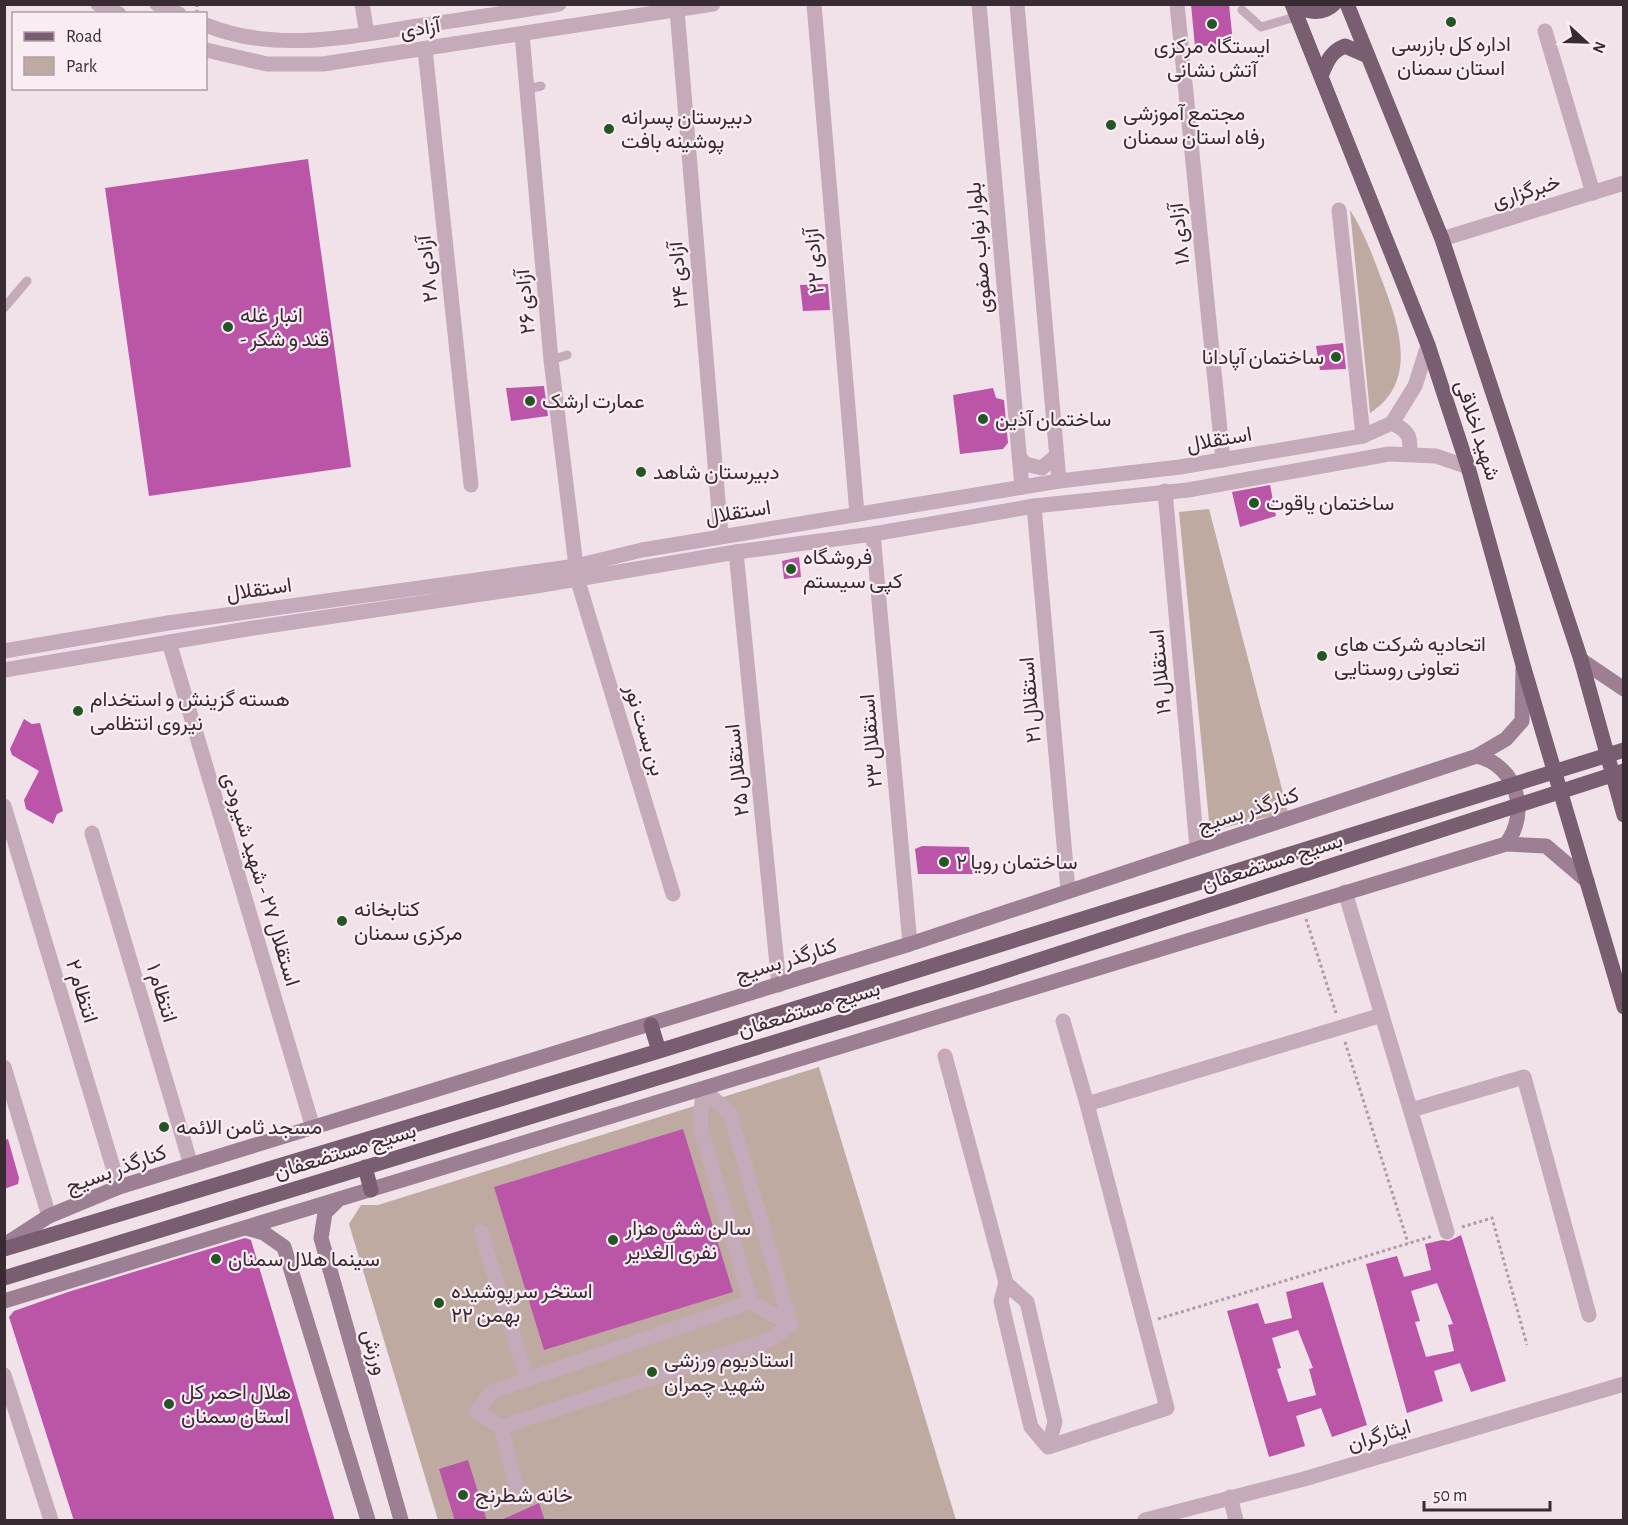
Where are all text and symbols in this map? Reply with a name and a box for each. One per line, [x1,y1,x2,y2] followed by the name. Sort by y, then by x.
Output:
[12,12,207,90] legend
[1556,12,1616,72] north arrow
[399,15,444,44] street label: آزادی
[1444,15,1458,29] marker: اداره کل بازرسی استان سمنان
[1205,17,1219,31] marker: ایستگاه مرکزی آتش نشانی
[66,28,102,46] text: Road
[1391,34,1511,80] place label: اداره کل بازرسی استان سمنان
[1154,36,1270,82] place label: ایستگاه مرکزی آتش نشانی
[1589,39,1608,55] text: N
[66,58,98,76] text: Park
[1123,103,1265,150] place label: مجتمع آموزشی رفاه استان سمنان
[621,107,753,155] place label: دبیرستان پسرانه پوشینه بافت
[1104,118,1118,132] marker: مجتمع آموزشی رفاه استان سمنان
[602,122,616,136] marker: دبیرستان پسرانه پوشینه بافت
[1489,171,1563,214] street label: خبرگزاری
[963,181,998,315] street label: بلوار نواب صفوی
[1166,200,1195,266] street label: آزادی ۱۸
[801,225,830,295] street label: آزادی ۲۲
[413,232,443,303] street label: آزادی ۲۸
[665,238,694,309] street label: آزادی ۲۴
[512,266,541,335] street label: آزادی ۲۶
[240,305,329,352] place label: انبار غله - قند و شکر
[221,320,235,334] marker: انبار غله - قند و شکر
[1202,347,1324,371] place label: ساختمان آپادانا
[1329,350,1343,364] marker: ساختمان آپادانا
[1450,377,1504,484] street label: شهید اخلاقی
[542,391,645,414] place label: عمارت ارشک
[523,394,537,408] marker: عمارت ارشک
[995,409,1111,431] place label: ساختمان آذین
[976,412,990,426] marker: ساختمان آذین
[1185,423,1254,457] street label: استقلال
[653,462,780,485] place label: دبیرستان شاهد
[634,465,648,479] marker: دبیرستان شاهد
[1266,493,1394,516] place label: ساختمان یاقوت
[1247,496,1261,510] marker: ساختمان یاقوت
[704,497,772,529] street label: استقلال
[803,547,903,595] place label: فروشگاه کپی سیستم
[784,562,798,576] marker: فروشگاه کپی سیستم
[225,575,293,605] street label: استقلال
[1146,628,1176,716] street label: استقلال ۱۹
[1334,634,1486,681] place label: اتحادیه شرکت های تعاونی روستایی
[1315,649,1329,663] marker: اتحادیه شرکت های تعاونی روستایی
[1016,656,1046,744] street label: استقلال ۲۱
[618,681,668,779] street label: بن بست نور
[90,689,290,736] place label: هسته گزینش و استخدام نیروی انتظامی
[857,693,887,789] street label: استقلال ۲۳
[71,704,85,718] marker: هسته گزینش و استخدام نیروی انتظامی
[722,723,754,817] street label: استقلال ۲۵
[216,770,303,989] street label: استقلال ۲۷ - شهید شیرودی
[1195,784,1302,840] street label: کنارگذر بسیج
[1199,830,1346,898] street label: بسیج مستضعفان
[956,852,1078,875] place label: ساختمان رویا ۲
[937,855,951,869] marker: ساختمان رویا ۲
[354,899,462,946] place label: کتابخانه مرکزی سمنان
[335,914,349,928] marker: کتابخانه مرکزی سمنان
[733,935,840,989] street label: کنارگذر بسیج
[59,957,101,1026] street label: انتظام ۲
[140,961,180,1026] street label: انتظام ۱
[736,978,884,1044] street label: بسیج مستضعفان
[176,1117,322,1139] place label: مسجد ثامن الائمه
[157,1120,171,1134] marker: مسجد ثامن الائمه
[272,1120,420,1186] street label: بسیج مستضعفان
[63,1142,170,1200] street label: کنارگذر بسیج
[624,1218,751,1265] place label: سالن شش هزار نفری الغدیر
[606,1233,620,1247] marker: سالن شش هزار نفری الغدیر
[228,1249,380,1271] place label: سینما هلال سمنان
[209,1252,223,1266] marker: سینما هلال سمنان
[451,1281,593,1328] place label: استخر سرپوشیده ۲۲ بهمن
[432,1296,446,1310] marker: استخر سرپوشیده ۲۲ بهمن
[356,1327,391,1378] street label: ورزش
[664,1350,794,1398] place label: استادیوم ورزشی شهید چمران
[645,1365,659,1379] marker: استادیوم ورزشی شهید چمران
[181,1382,291,1428] place label: هلال احمر کل استان سمنان
[162,1397,176,1411] marker: هلال احمر کل استان سمنان
[1345,1416,1414,1457] street label: ایثارگران
[1424,1474,1550,1512] scale bar
[475,1485,573,1509] place label: خانه شطرنج
[1433,1487,1467,1505] text: 50 m
[456,1488,470,1502] marker: خانه شطرنج

